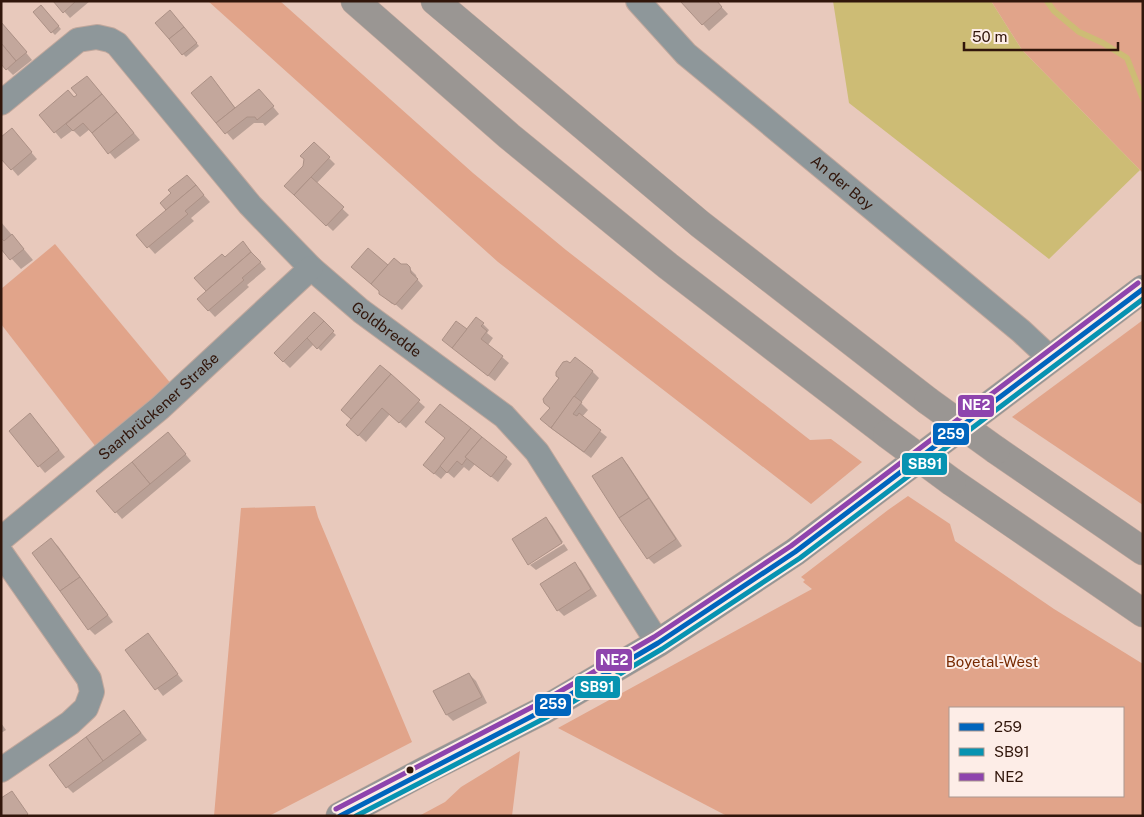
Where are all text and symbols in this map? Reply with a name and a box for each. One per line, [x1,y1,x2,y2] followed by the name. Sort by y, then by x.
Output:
[964,20,1118,52] scale bar
[972,28,1007,45] text: 50 m
[808,152,877,214] street label: An der Boy
[348,298,425,360] street label: Goldbredde
[95,349,222,463] street label: Saarbrückener Straße
[957,394,995,418] line badge: NE2
[962,397,990,413] text: NE2
[932,422,970,446] line badge: 259
[937,426,965,442] text: 259
[901,452,948,476] line badge: SB91
[908,456,942,472] text: SB91
[595,648,633,672] line badge: NE2
[600,652,628,668] text: NE2
[946,653,1038,670] park label: Boyetal-West
[574,675,621,699] line badge: SB91
[580,679,614,695] text: SB91
[534,693,572,717] line badge: 259
[539,696,567,712] text: 259
[949,707,1124,797] legend
[994,718,1022,735] text: 259
[994,743,1030,760] text: SB91
[405,765,415,775] unlabelled marker
[994,768,1024,785] text: NE2

